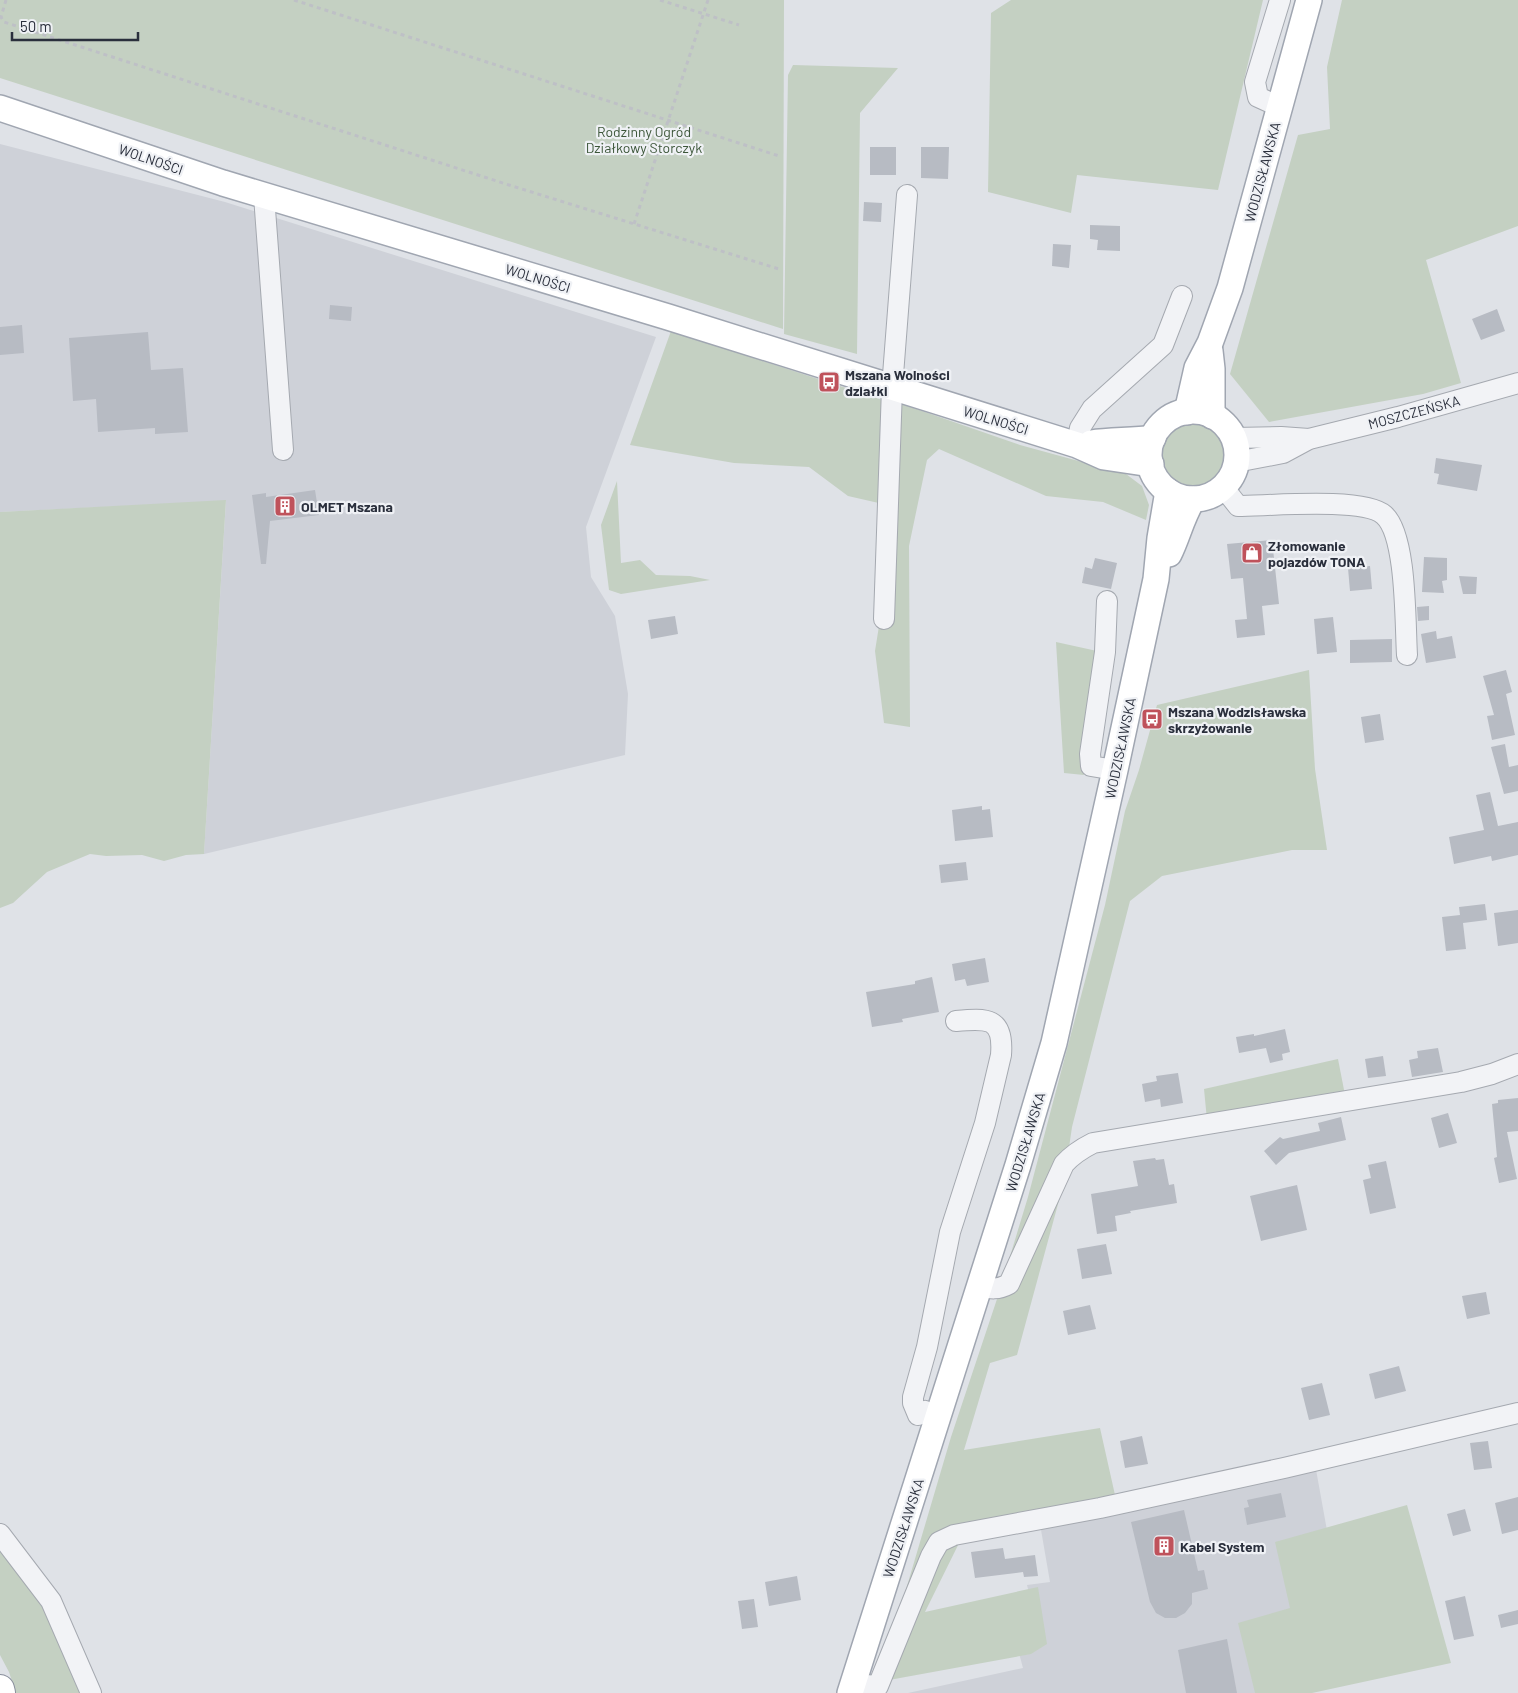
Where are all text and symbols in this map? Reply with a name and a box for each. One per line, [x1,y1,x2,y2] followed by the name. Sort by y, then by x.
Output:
[12,10,139,42] scale bar
[20,17,52,35] text: 50 m
[1240,119,1284,224] street label: WODZISŁAWSKA
[586,123,702,156] park label: Rodzinny Ogród Działkowy Storczyk
[116,140,186,178] street label: WOLNOŚCI
[503,260,573,296] street label: WOLNOŚCI
[845,366,950,399] place label: Mszana Wolności działki
[817,370,841,394] bus stop icon: Mszana Wolności działki
[1366,391,1462,432] street label: MOSZCZEŃSKA
[961,402,1031,438] street label: WOLNOŚCI
[273,494,297,518] building icon: OLMET Mszana
[301,498,393,515] place label: OLMET Mszana
[1268,537,1366,570] place label: Złomowanie pojazdów TONA
[1240,541,1264,565] shop icon: Złomowanie pojazdów TONA
[1101,695,1139,800] street label: WODZISŁAWSKA
[1168,703,1306,736] place label: Mszana Wodzisławska skrzyżowanie
[1140,707,1164,731] bus stop icon: Mszana Wodzisławska skrzyżowanie
[1002,1090,1048,1194] street label: WODZISŁAWSKA
[879,1476,927,1580] street label: WODZISŁAWSKA
[1152,1534,1176,1558] building icon: Kabel System
[1180,1538,1265,1555] place label: Kabel System

